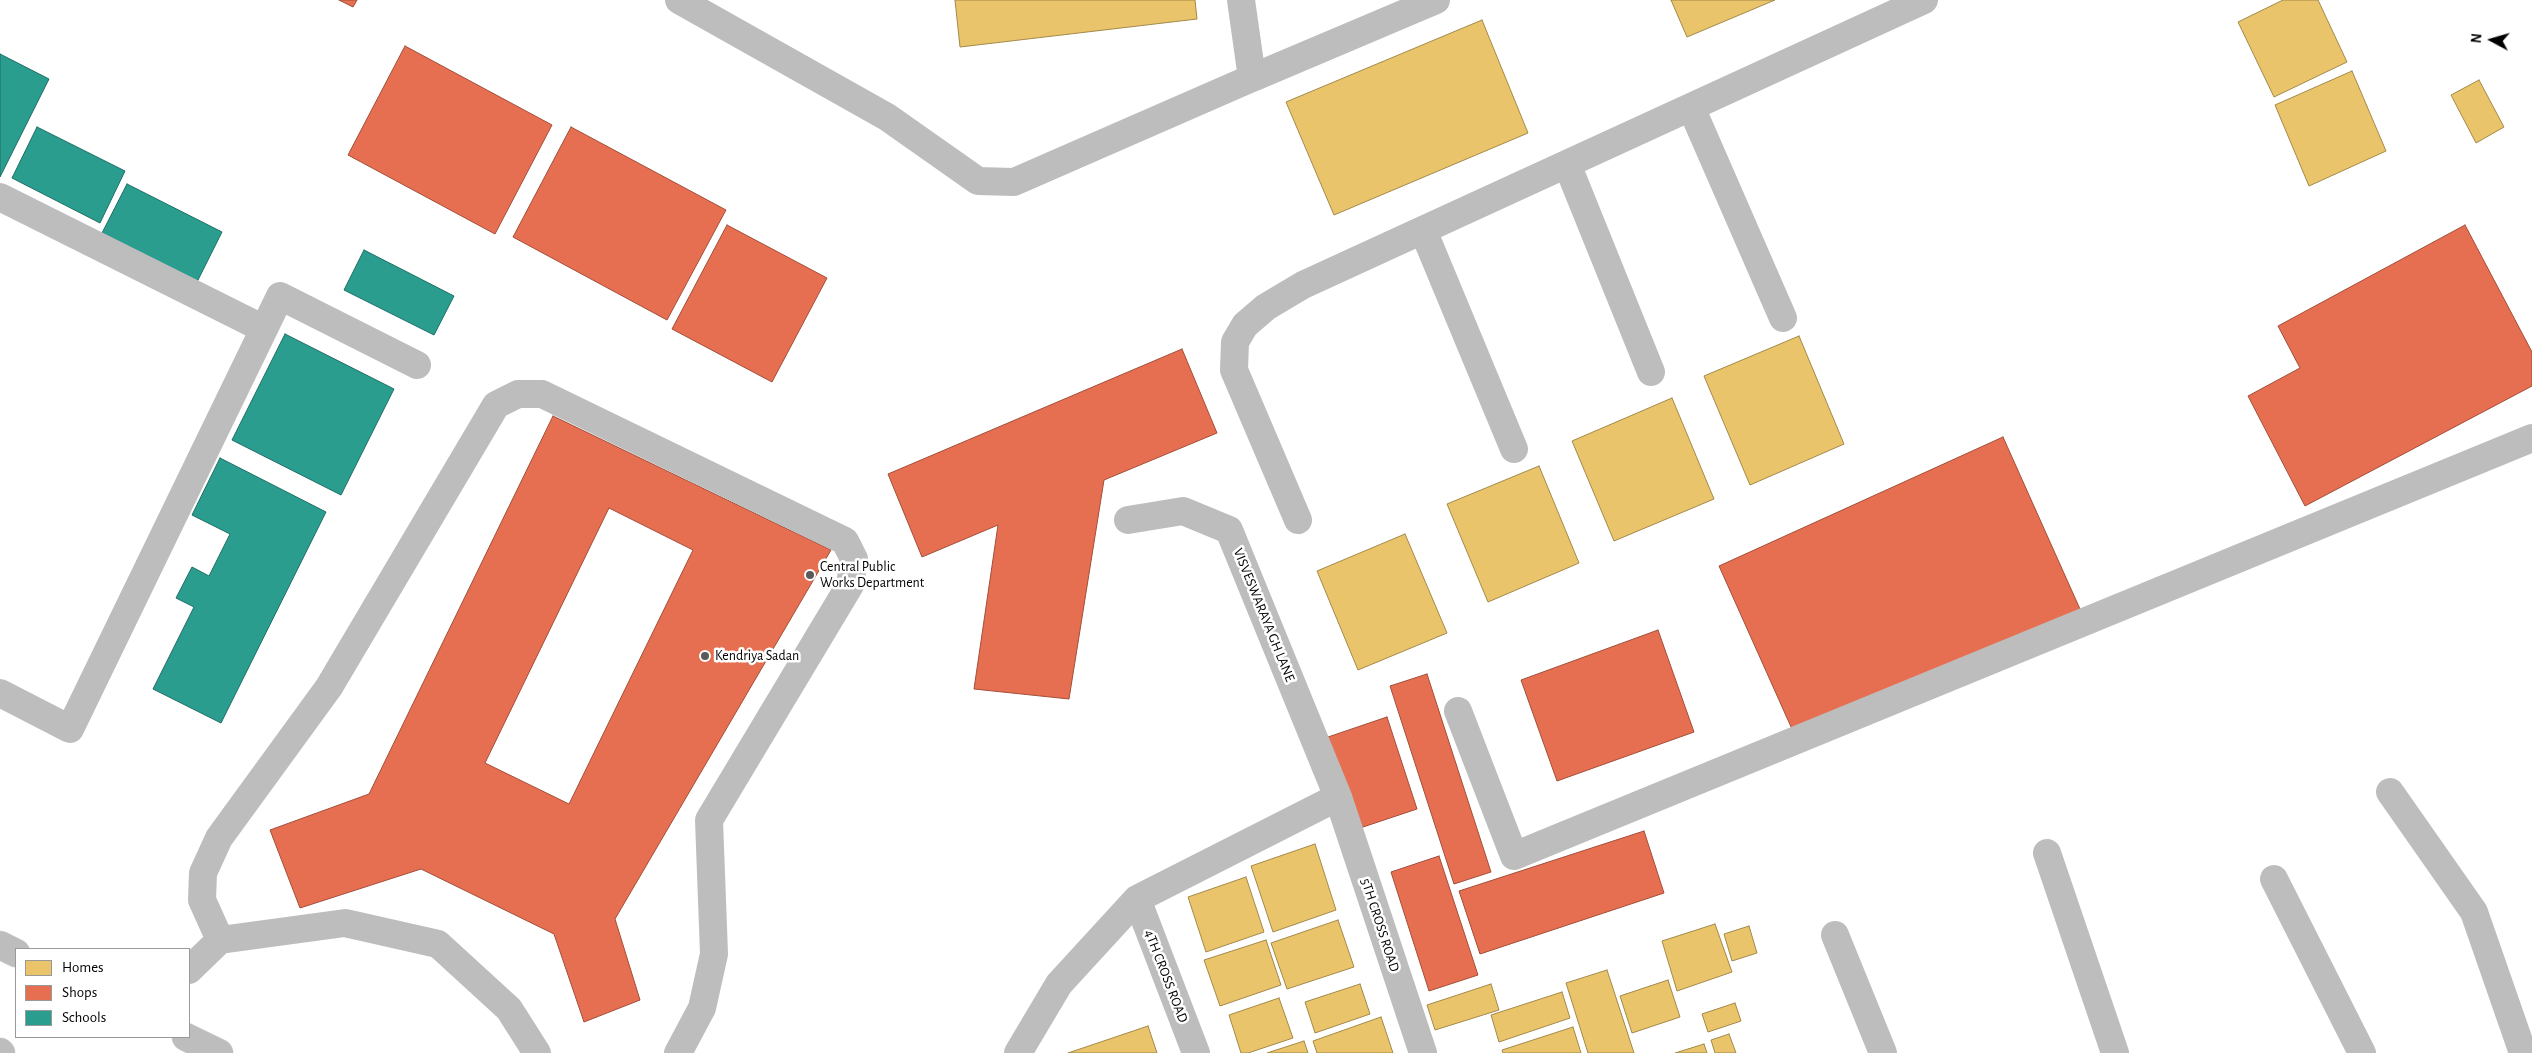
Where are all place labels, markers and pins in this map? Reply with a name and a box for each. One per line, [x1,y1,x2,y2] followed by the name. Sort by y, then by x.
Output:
[820,559,924,592] place label: Central Public Works Department
[804,569,816,581] marker: Central Public Works Department
[715,648,799,664] place label: Kendriya Sadan
[699,650,711,662] marker: Kendriya Sadan

